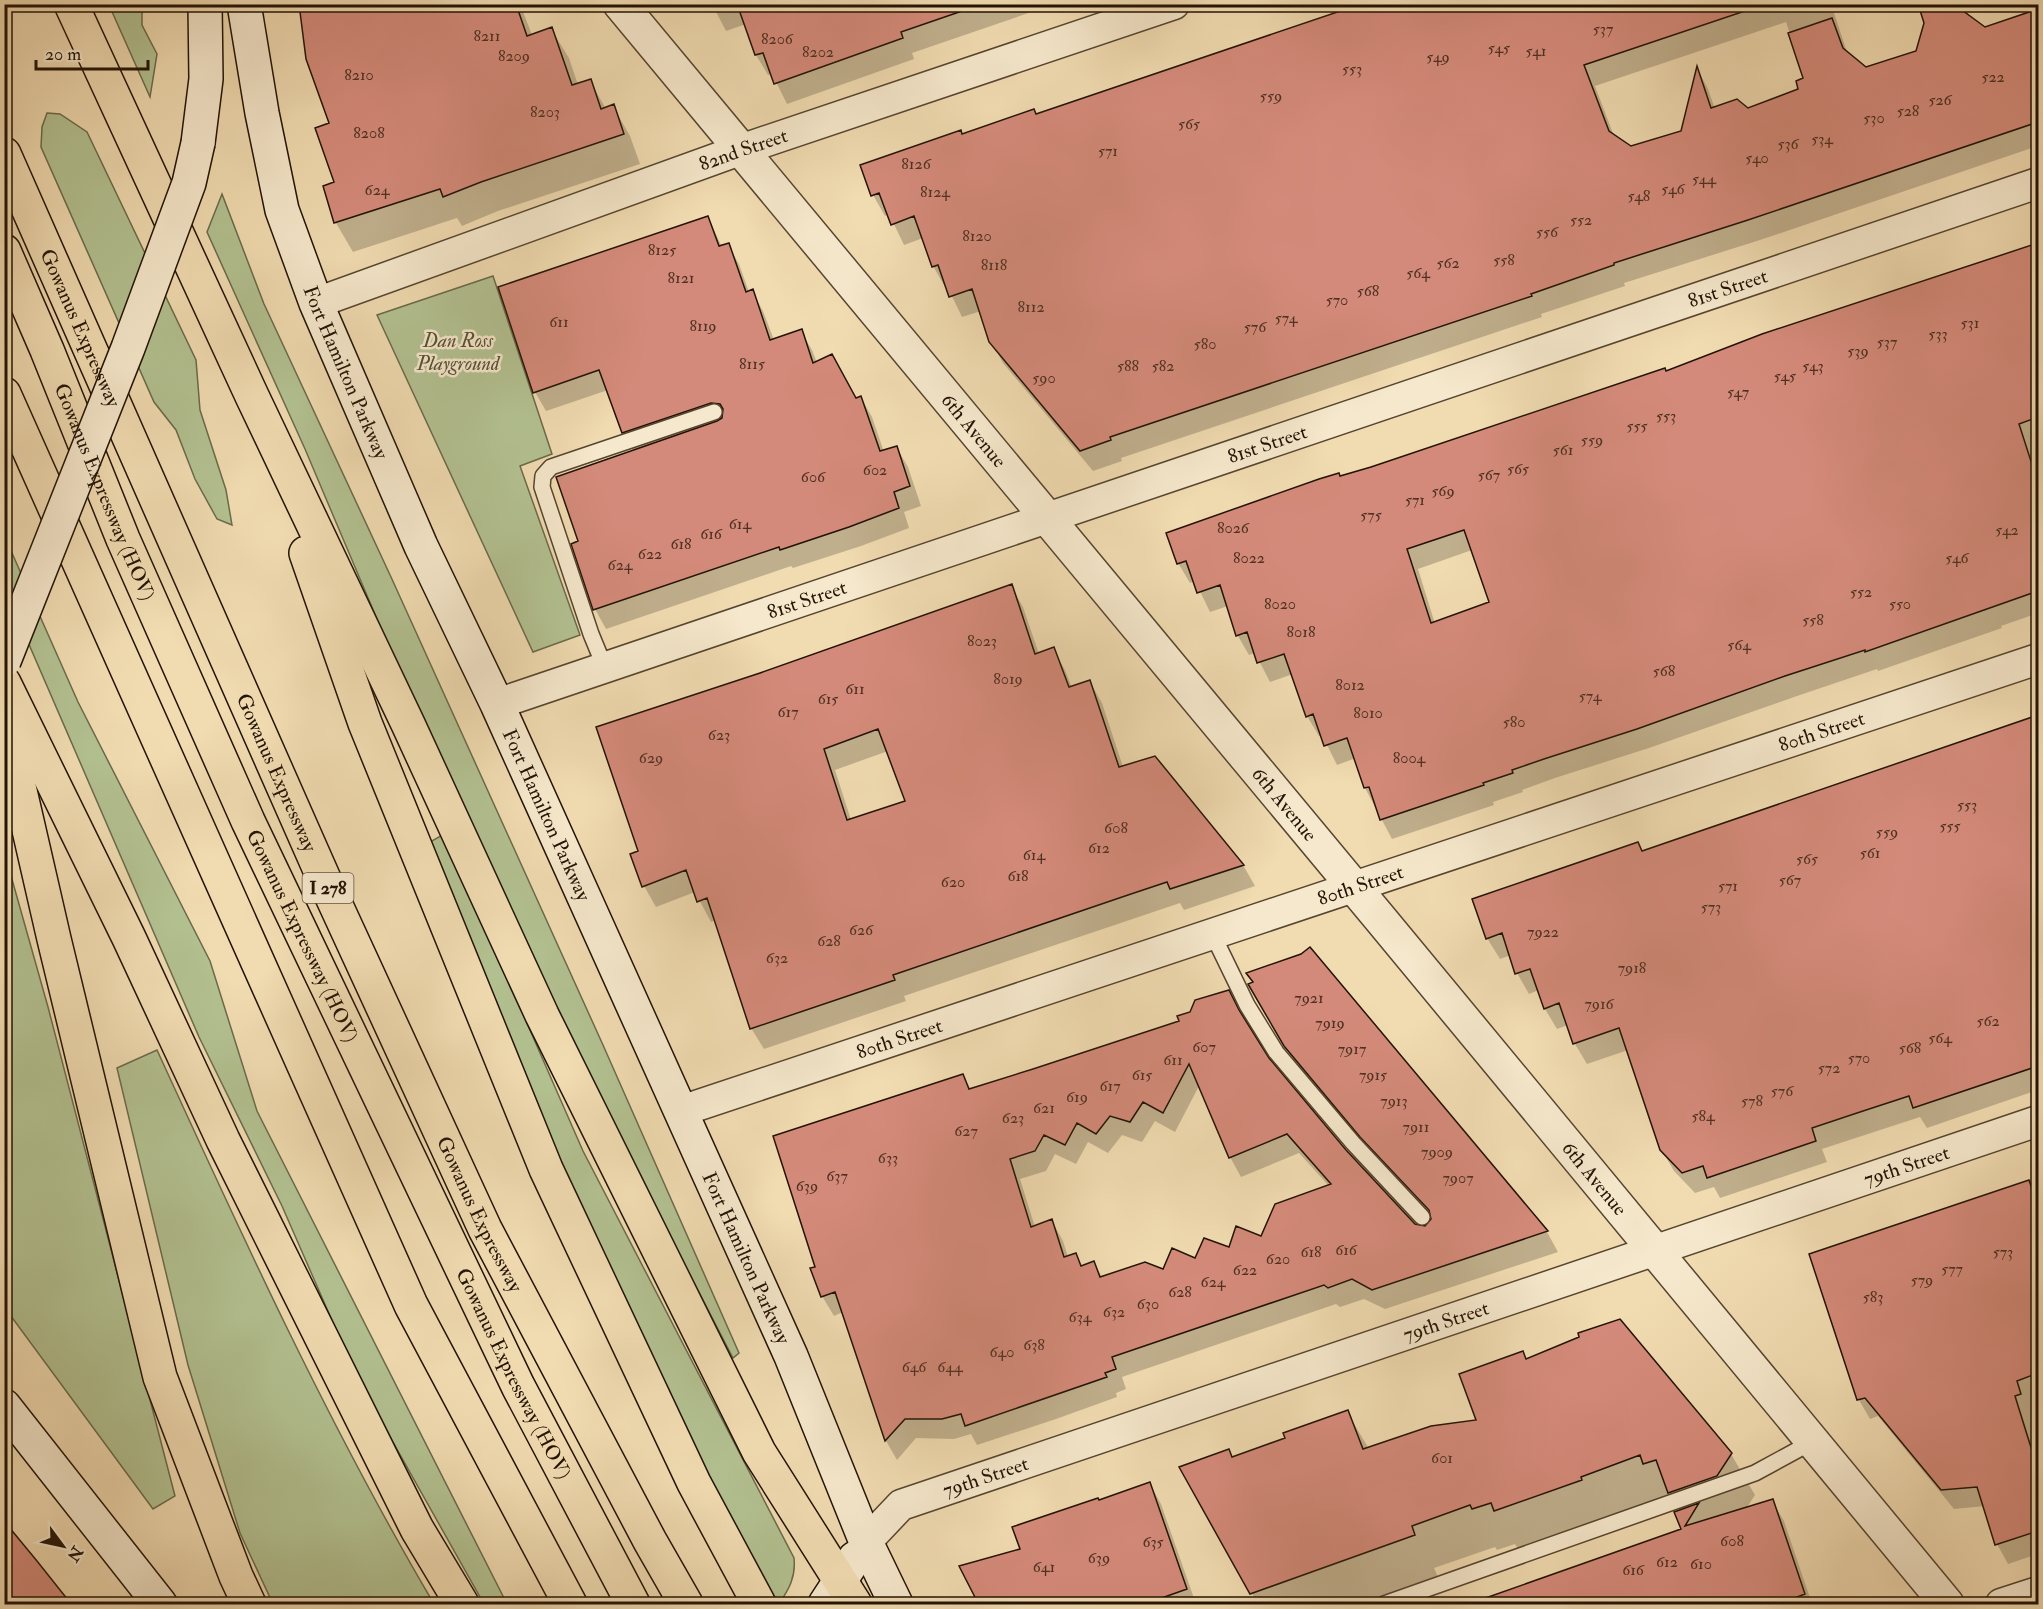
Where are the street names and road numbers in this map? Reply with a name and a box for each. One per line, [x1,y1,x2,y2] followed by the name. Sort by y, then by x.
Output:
[696,123,791,177] street label: 82nd Street
[34,245,127,412] street label: Gowanus Expressway
[1685,263,1771,313] street label: 81st Street
[298,282,394,464] street label: Fort Hamilton Parkway
[49,380,161,604] street label: Gowanus Expressway (HOV)
[936,388,1012,473] street label: 6th Avenue
[1224,419,1311,469] street label: 81st Street
[764,575,850,625] street label: 81st Street
[231,690,323,857] street label: Gowanus Expressway
[1775,706,1868,758] street label: 80th Street
[497,725,597,906] street label: Fort Hamilton Parkway
[1246,762,1323,846] street label: 6th Avenue
[241,825,364,1046] street label: Gowanus Expressway (HOV)
[1314,859,1407,911] street label: 80th Street
[302,873,354,903] road number: I 278
[853,1013,946,1065] street label: 80th Street
[431,1132,529,1298] street label: Gowanus Expressway
[1556,1136,1632,1221] street label: 6th Avenue
[1860,1140,1953,1192] street label: 79th Street
[697,1168,796,1349] street label: Fort Hamilton Parkway
[450,1264,577,1483] street label: Gowanus Expressway (HOV)
[1400,1295,1493,1348] street label: 79th Street
[939,1451,1032,1503] street label: 79th Street

